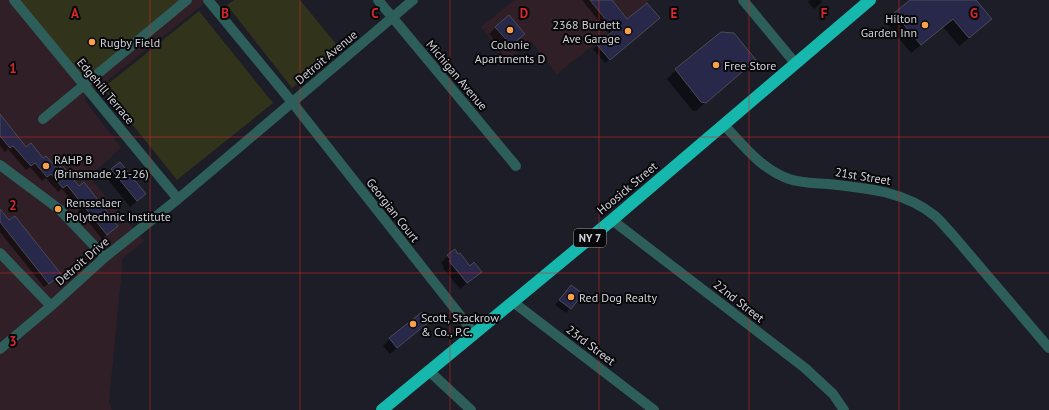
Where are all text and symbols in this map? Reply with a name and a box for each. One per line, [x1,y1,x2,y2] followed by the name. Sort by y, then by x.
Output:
[71,5,79,22] text: A
[221,5,229,22] text: B
[371,5,379,22] text: C
[520,5,528,22] text: D
[671,5,678,22] text: E
[821,5,828,22] text: F
[970,5,978,22] text: G
[861,11,917,40] place label: Hilton Garden Inn
[552,17,620,46] place label: 2368 Burdett Ave Garage
[920,20,930,30] marker: Hilton Garden Inn
[505,25,515,35] marker: Colonie Apartments D
[623,26,633,36] marker: 2368 Burdett Ave Garage
[292,27,360,87] street label: Detroit Avenue
[100,35,160,50] place label: Rugby Field
[87,37,97,47] marker: Rugby Field
[423,37,491,113] street label: Michigan Avenue
[475,37,545,66] place label: Colonie Apartments D
[74,55,138,127] street label: Edgehill Terrace
[724,58,776,73] place label: Free Store
[9,60,17,77] text: 1
[711,60,721,70] marker: Free Store
[54,152,149,181] place label: RAHP B (Brinsmade 21-26)
[594,159,660,217] street label: Hoosick Street
[41,161,51,171] marker: RAHP B (Brinsmade 21-26)
[834,164,892,188] street label: 21st Street
[363,175,423,245] street label: Georgian Court
[66,195,171,224] place label: Rensselaer Polytechnic Institute
[9,197,17,214] text: 2
[53,204,63,214] marker: Rensselaer Polytechnic Institute
[574,229,606,247] road number: NY 7
[52,234,112,288] street label: Detroit Drive
[711,277,767,325] street label: 22nd Street
[579,290,657,305] place label: Red Dog Realty
[566,292,576,302] marker: Red Dog Realty
[421,310,499,339] place label: Scott, Stackrow & Co., P.C.
[408,319,418,329] marker: Scott, Stackrow & Co., P.C.
[564,322,618,368] street label: 23rd Street
[9,333,17,350] text: 3

